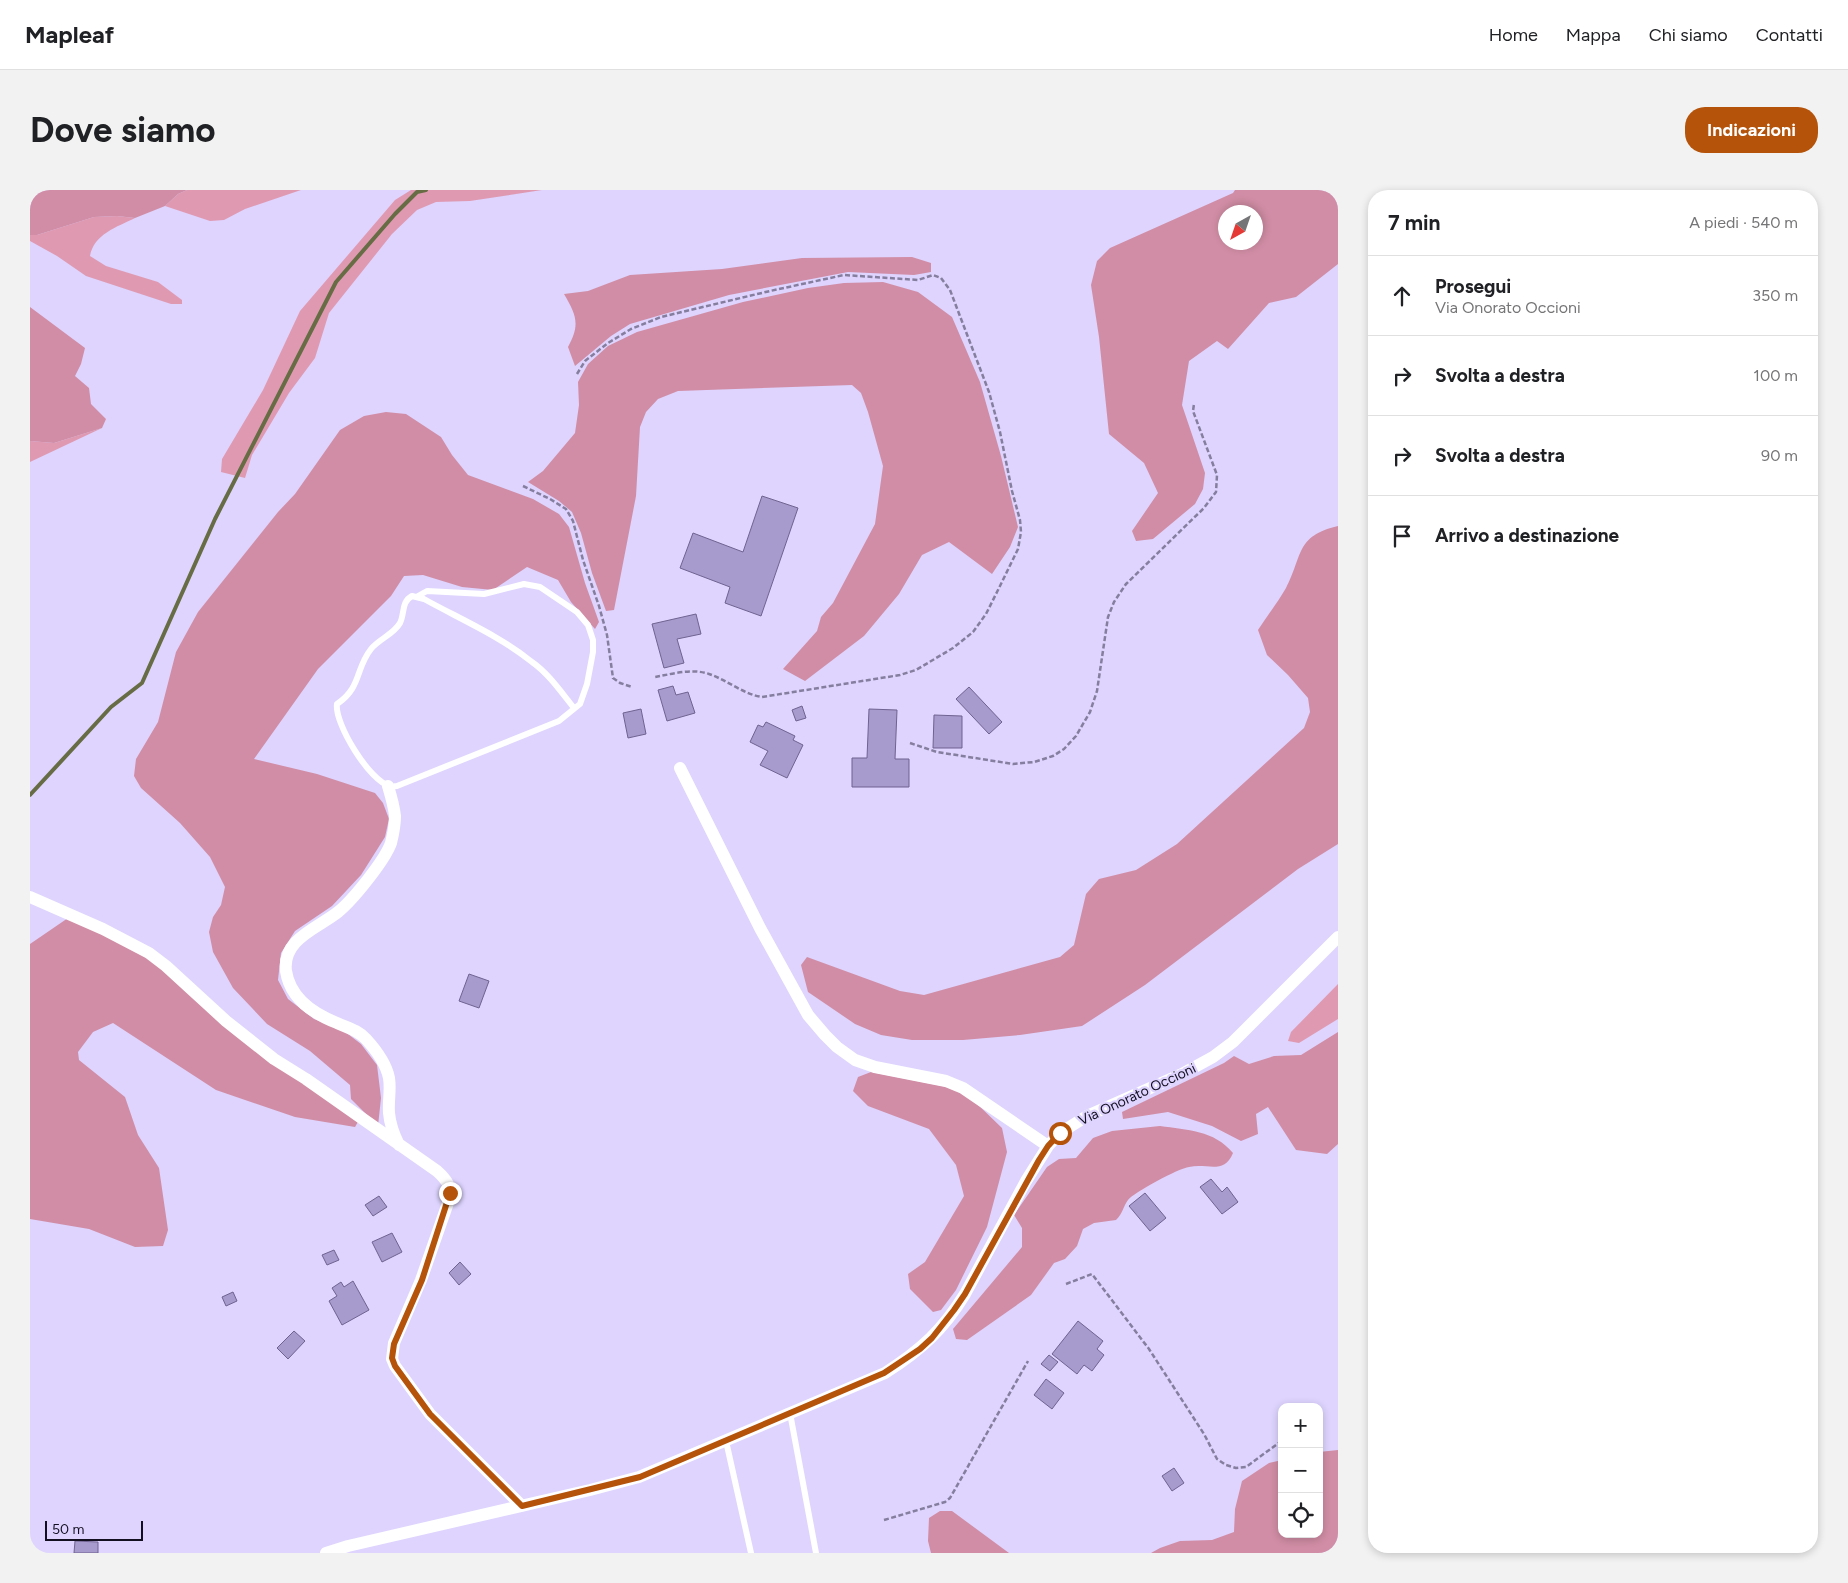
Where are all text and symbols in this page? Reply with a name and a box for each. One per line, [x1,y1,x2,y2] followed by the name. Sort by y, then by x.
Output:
[25,20,114,49] text: Mapleaf
[1489,24,1538,46] text: Home
[1566,24,1621,46] text: Mappa
[1649,24,1728,46] text: Chi siamo
[1756,24,1823,46] text: Contatti
[1685,107,1818,153] button: Indicazioni
[30,109,216,151] text: Dove siamo
[1218,205,1263,250] north arrow
[1388,210,1440,235] text: 7 min
[1689,213,1798,232] text: A piedi · 540 m
[1435,275,1511,298] text: Prosegui
[1388,282,1416,310] icon: ahead
[1752,286,1798,305] text: 350 m
[1435,298,1581,317] text: Via Onorato Occioni
[1388,362,1416,390] icon: right
[1435,364,1565,387] text: Svolta a destra
[1753,366,1798,385] text: 100 m
[1388,442,1416,470] icon: right
[1435,444,1565,467] text: Svolta a destra
[1761,446,1798,465] text: 90 m
[1388,522,1416,550] icon: arrive
[1435,524,1619,547] text: Arrivo a destinazione
[1076,1060,1199,1129] street label: Via Onorato Occioni
[1049,1122,1072,1145] route start
[439,1182,462,1205] route end
[1278,1403,1323,1538] map controls
[1278,1403,1323,1448] button: +
[1278,1448,1323,1493] button: −
[1278,1493,1323,1538] button: locate
[45,1518,142,1541] scale bar
[52,1521,84,1538] text: 50 m

